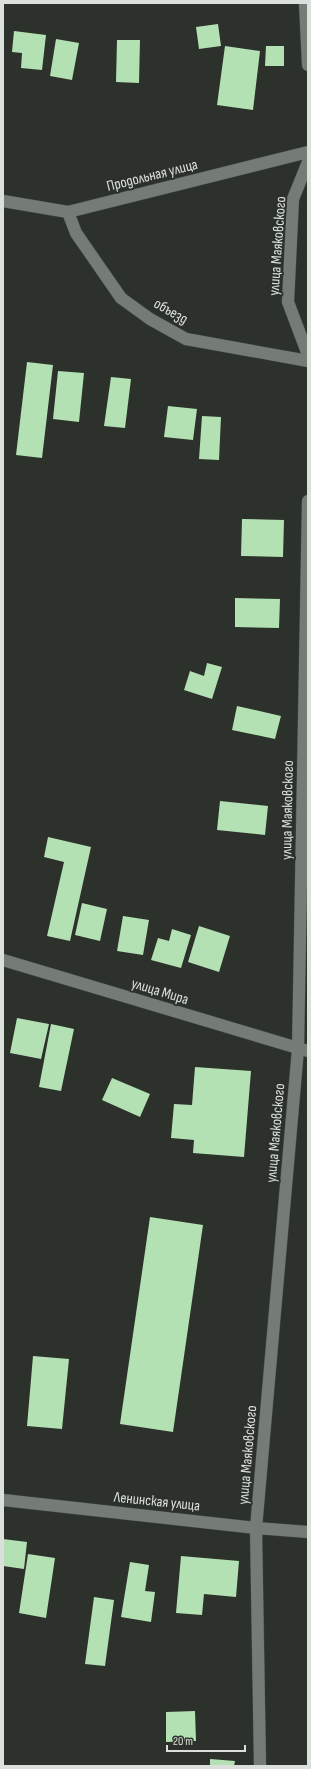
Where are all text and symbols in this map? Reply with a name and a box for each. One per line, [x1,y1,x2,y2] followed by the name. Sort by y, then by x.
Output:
[105,155,200,196] street label: Продольная улица
[265,196,290,296] street label: улица Маяковского
[150,294,191,329] street label: объезд
[277,760,298,860] street label: улица Маяковского
[129,974,191,1009] street label: улица Мира
[262,1083,289,1184] street label: улица Маяковского
[234,1405,261,1506] street label: улица Маяковского
[112,1487,201,1515] street label: Ленинская улица
[167,1727,245,1753] scale bar
[173,1734,193,1749] text: 20 m

